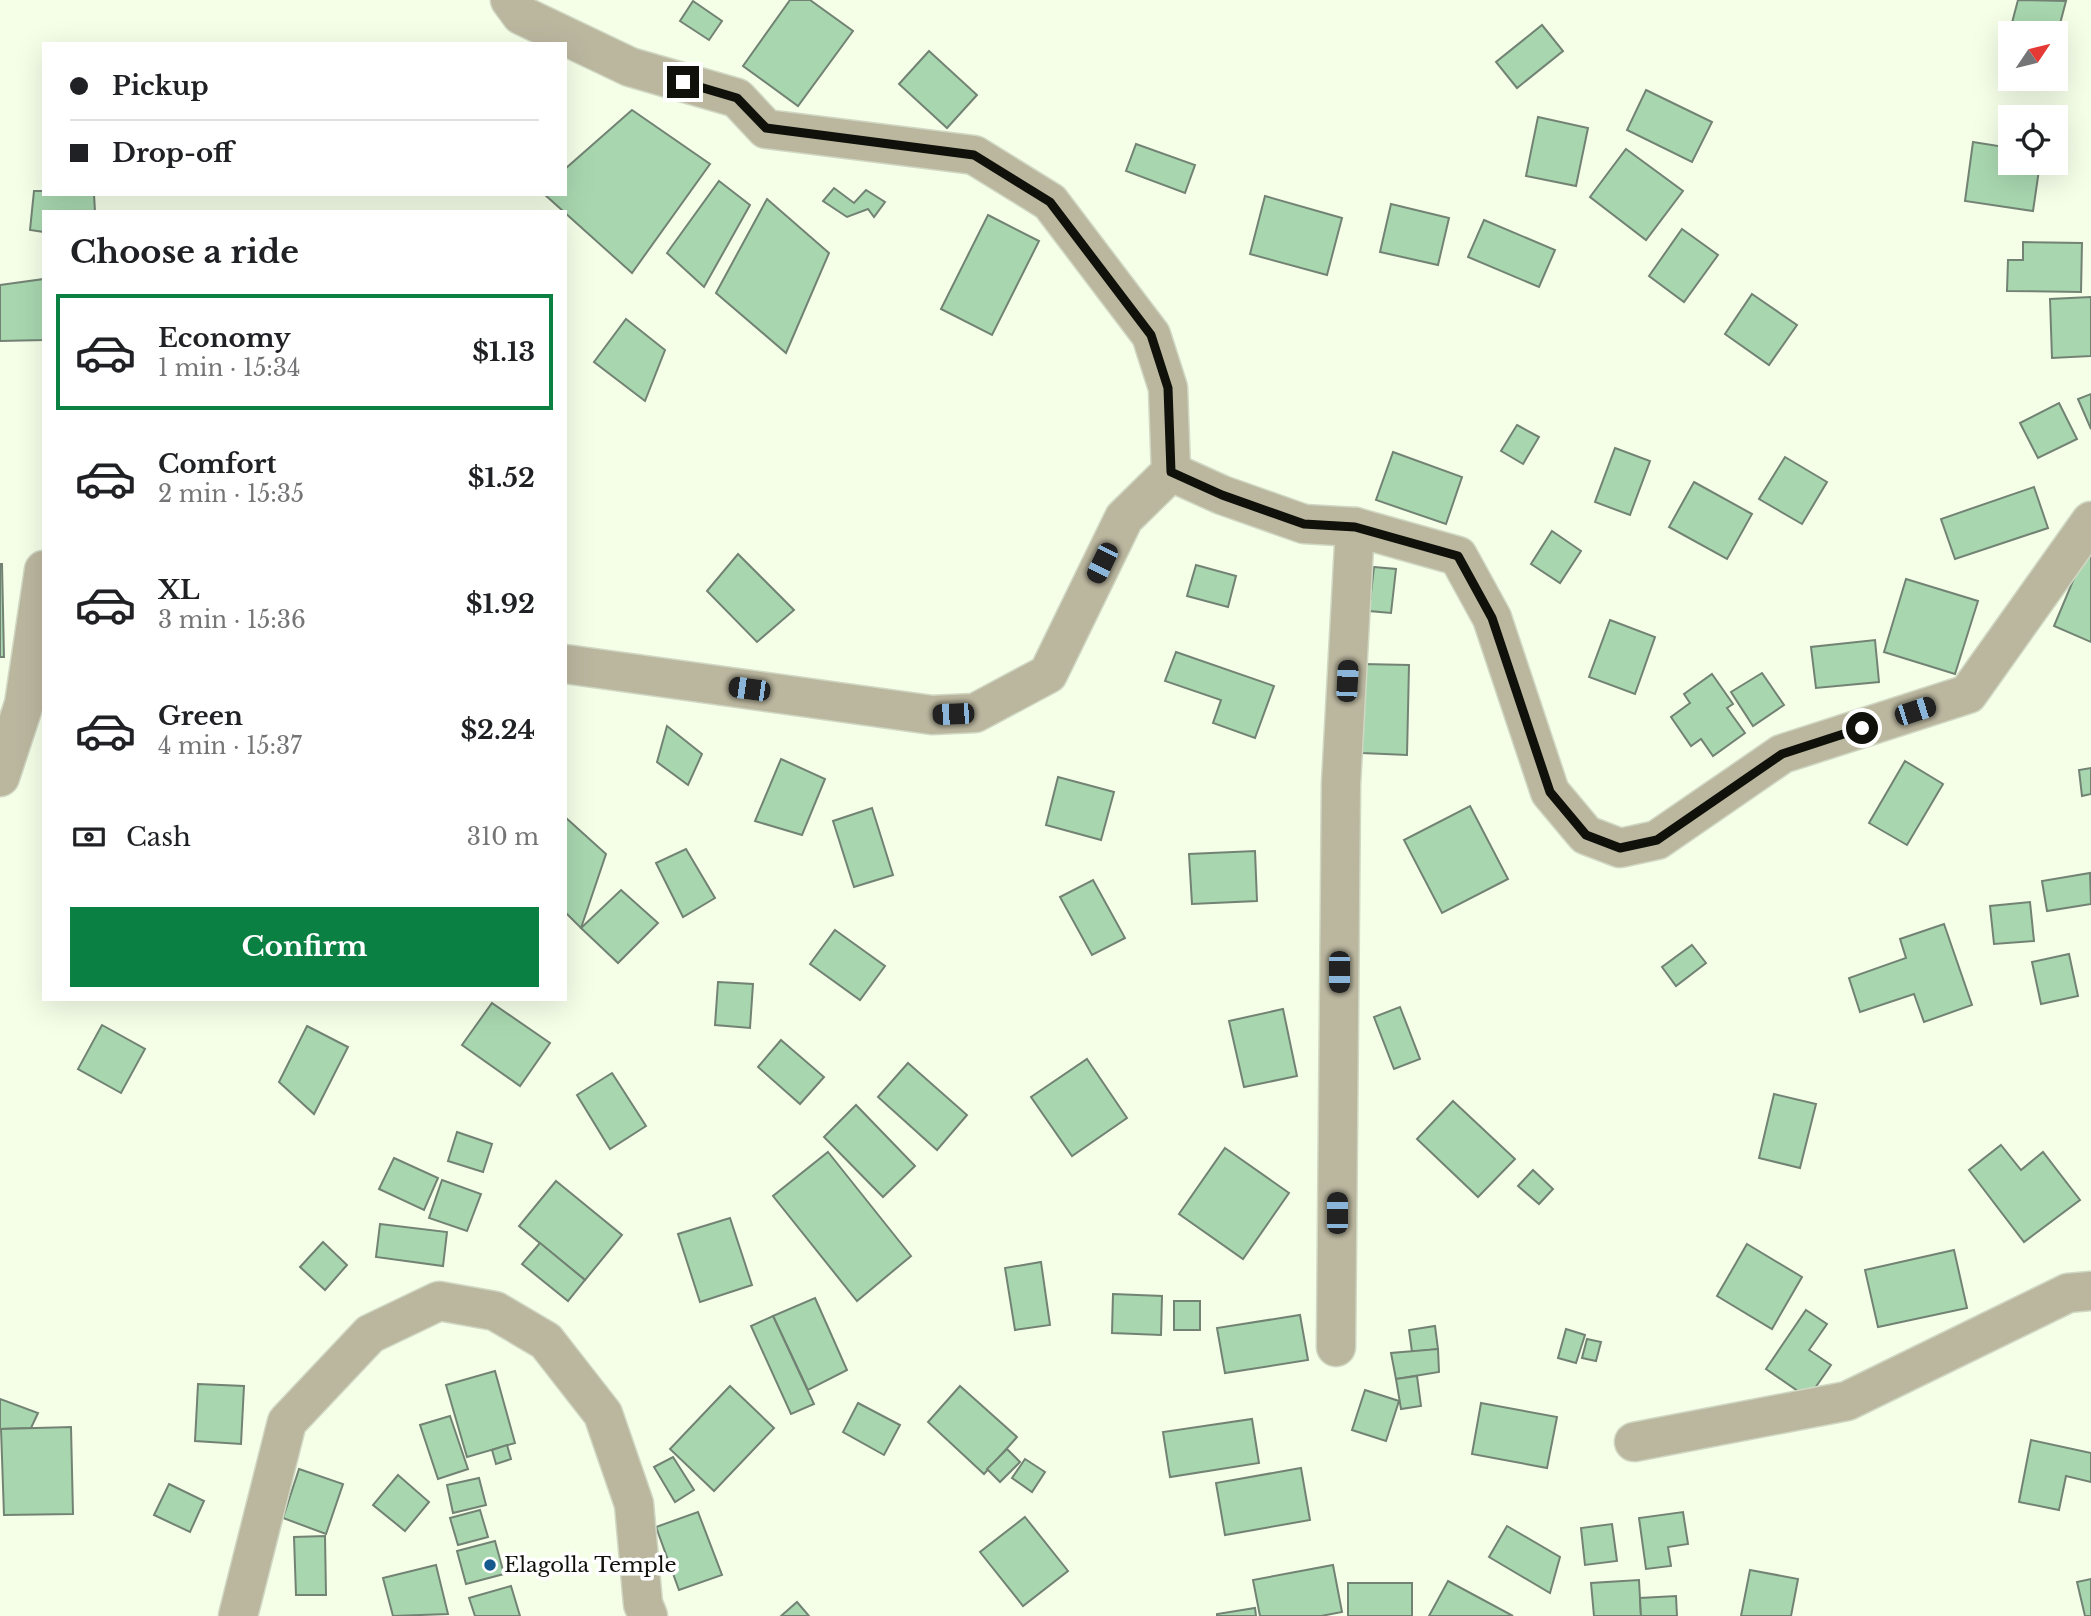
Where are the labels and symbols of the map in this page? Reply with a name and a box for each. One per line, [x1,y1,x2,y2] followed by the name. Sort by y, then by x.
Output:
[1998,21,2068,91] north arrow
[667,66,699,98] route end
[1084,540,1121,586] car
[1336,659,1359,703] car
[727,676,772,702] car
[1892,695,1939,727] car
[932,703,975,725] car
[1846,712,1878,744] route start
[1329,951,1350,993] car
[1327,1192,1348,1234] car
[504,1552,677,1578] place label: Elagolla Temple
[482,1557,498,1573] marker: Elagolla Temple

